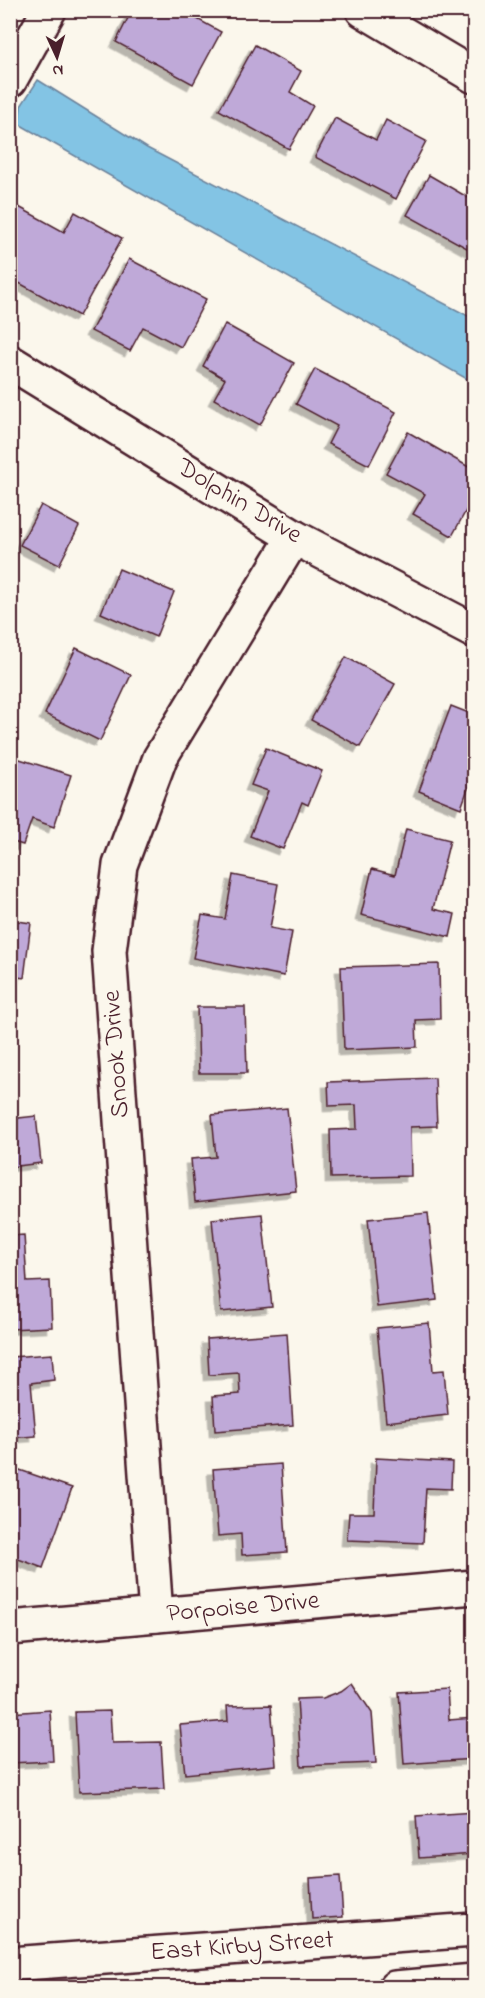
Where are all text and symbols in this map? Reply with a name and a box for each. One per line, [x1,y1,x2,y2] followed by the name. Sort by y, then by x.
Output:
[27,27,87,87] north arrow
[51,58,64,82] text: N
[168,449,309,555] street label: Dolphin Drive
[94,989,140,1119] street label: Snook Drive
[165,1582,321,1634] street label: Porpoise Drive
[149,1922,335,1972] street label: East Kirby Street

